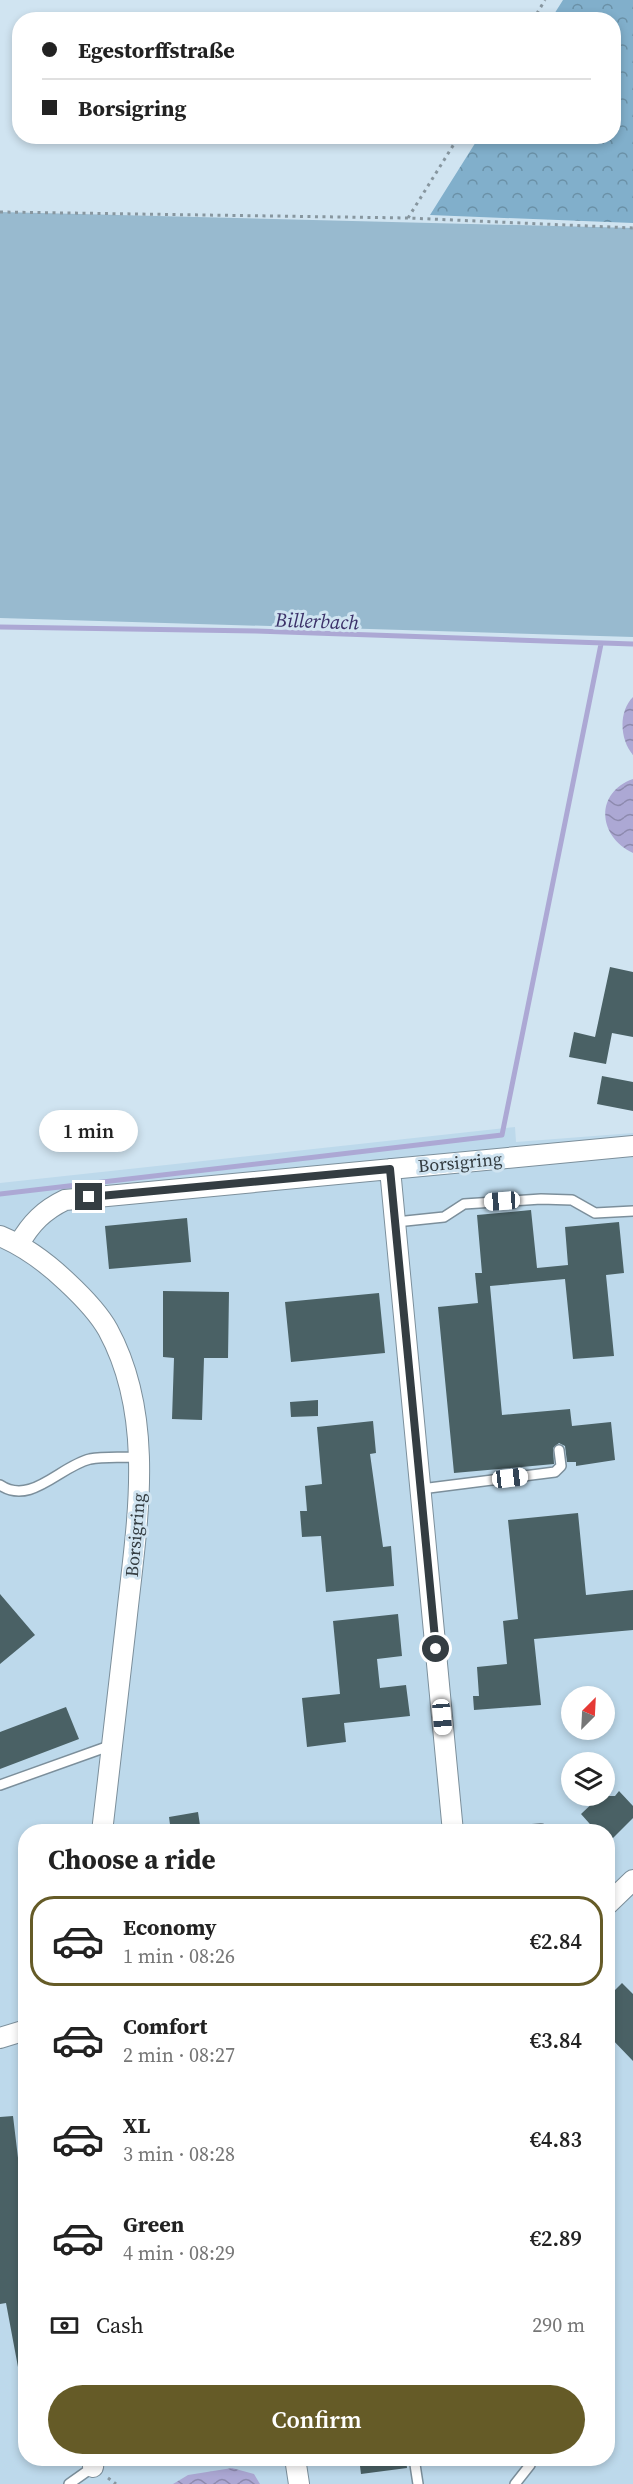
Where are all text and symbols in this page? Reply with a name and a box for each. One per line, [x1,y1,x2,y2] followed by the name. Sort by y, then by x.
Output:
[78,35,235,65] text: Egestorffstraße
[78,93,186,123] text: Borsigring
[273,606,360,636] water label: Billerbach
[40,1110,138,1152] callout: 1 min
[63,1117,114,1145] text: 1 min
[417,1146,503,1178] street label: Borsigring
[75,1183,102,1210] route end
[483,1191,521,1211] car
[491,1467,529,1489] car
[119,1492,151,1578] street label: Borsigring
[422,1635,449,1662] route start
[561,1686,615,1740] north arrow
[561,1686,615,1806] map controls
[431,1698,453,1736] car
[561,1752,615,1806] button: layers
[48,1841,216,1878] text: Choose a ride
[123,1912,217,1942] text: Economy
[51,1914,105,1968] icon: car
[530,1926,582,1956] text: €2.84
[123,1942,235,1970] text: 1 min · 08:26
[123,2011,207,2041] text: Comfort
[51,2013,105,2067] icon: car
[530,2025,582,2055] text: €3.84
[123,2041,235,2069] text: 2 min · 08:27
[123,2110,150,2140] text: XL
[51,2112,105,2166] icon: car
[530,2124,582,2154] text: €4.83
[123,2140,235,2168] text: 3 min · 08:28
[123,2209,184,2239] text: Green
[51,2211,105,2265] icon: car
[530,2223,582,2253] text: €2.89
[123,2239,235,2267] text: 4 min · 08:29
[48,2309,81,2342] icon: cash
[96,2310,144,2340] text: Cash
[532,2311,585,2339] text: 290 m
[48,2385,585,2454] button: Confirm

